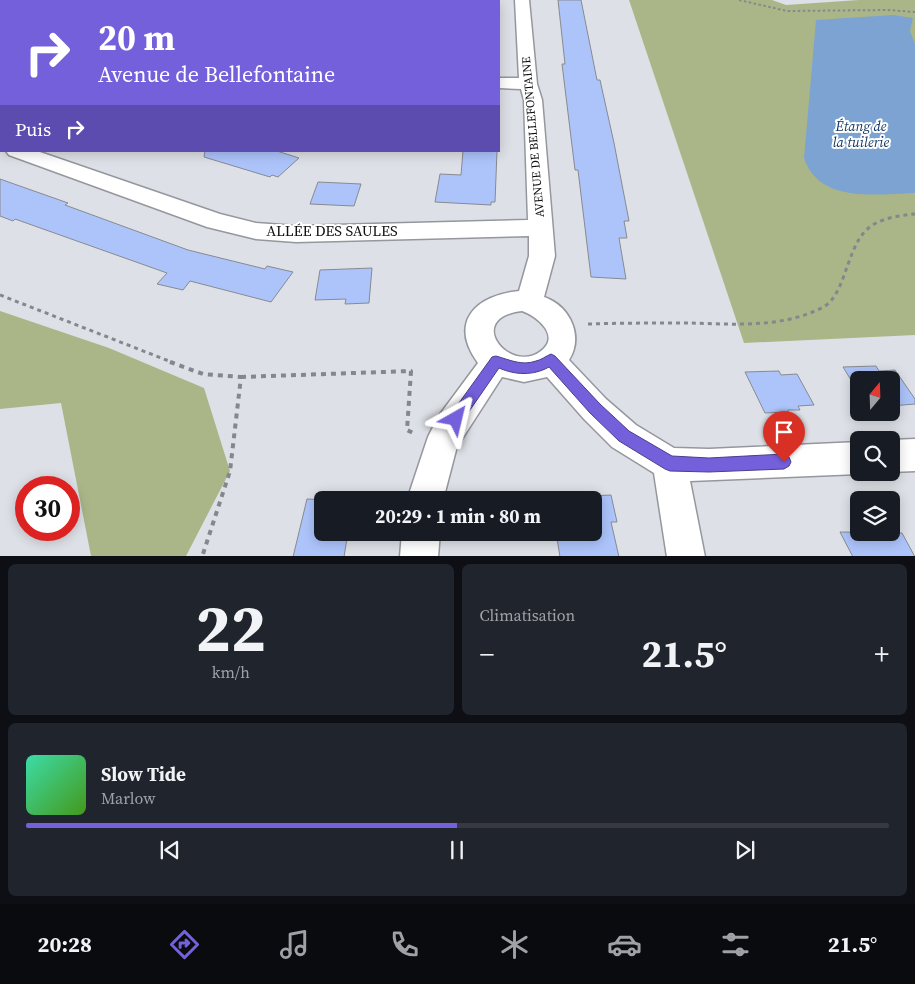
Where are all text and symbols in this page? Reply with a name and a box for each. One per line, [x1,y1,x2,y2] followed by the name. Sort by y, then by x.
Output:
[98,14,175,62] text: 20 m
[15,20,80,85] icon: right
[518,56,548,218] street label: AVENUE DE BELLEFONTAINE
[98,59,335,89] text: Avenue de Bellefontaine
[61,115,89,143] icon: right
[15,116,51,142] text: Puis
[833,116,890,152] water label: Étang de la tuilerie
[266,220,398,241] street label: ALLÉE DES SAULES
[850,371,900,421] north arrow
[850,371,900,541] map controls
[429,392,481,444] position arrow
[763,411,805,462] pin
[770,418,798,446] icon: arrive
[850,431,900,481] button: search
[15,476,80,541] speed limit sign: 30
[850,491,900,541] button: layers
[375,503,541,529] text: 20:29 · 1 min · 80 m
[196,584,266,673] text: 22
[480,604,575,626] text: Climatisation
[641,628,727,680] text: 21.5°
[480,635,494,673] text: −
[874,635,889,673] text: +
[212,661,250,683] text: km/h
[101,761,186,787] text: Slow Tide
[101,787,156,809] text: Marlow
[156,836,184,864] icon: previous
[443,836,471,864] icon: pause
[731,836,759,864] icon: next
[167,927,202,962] icon: directions
[277,927,312,962] icon: music
[387,927,422,962] icon: phone
[497,927,532,962] icon: climate
[607,927,642,962] icon: car
[718,927,753,962] icon: filters
[38,929,92,959] text: 20:28
[828,929,877,959] text: 21.5°

